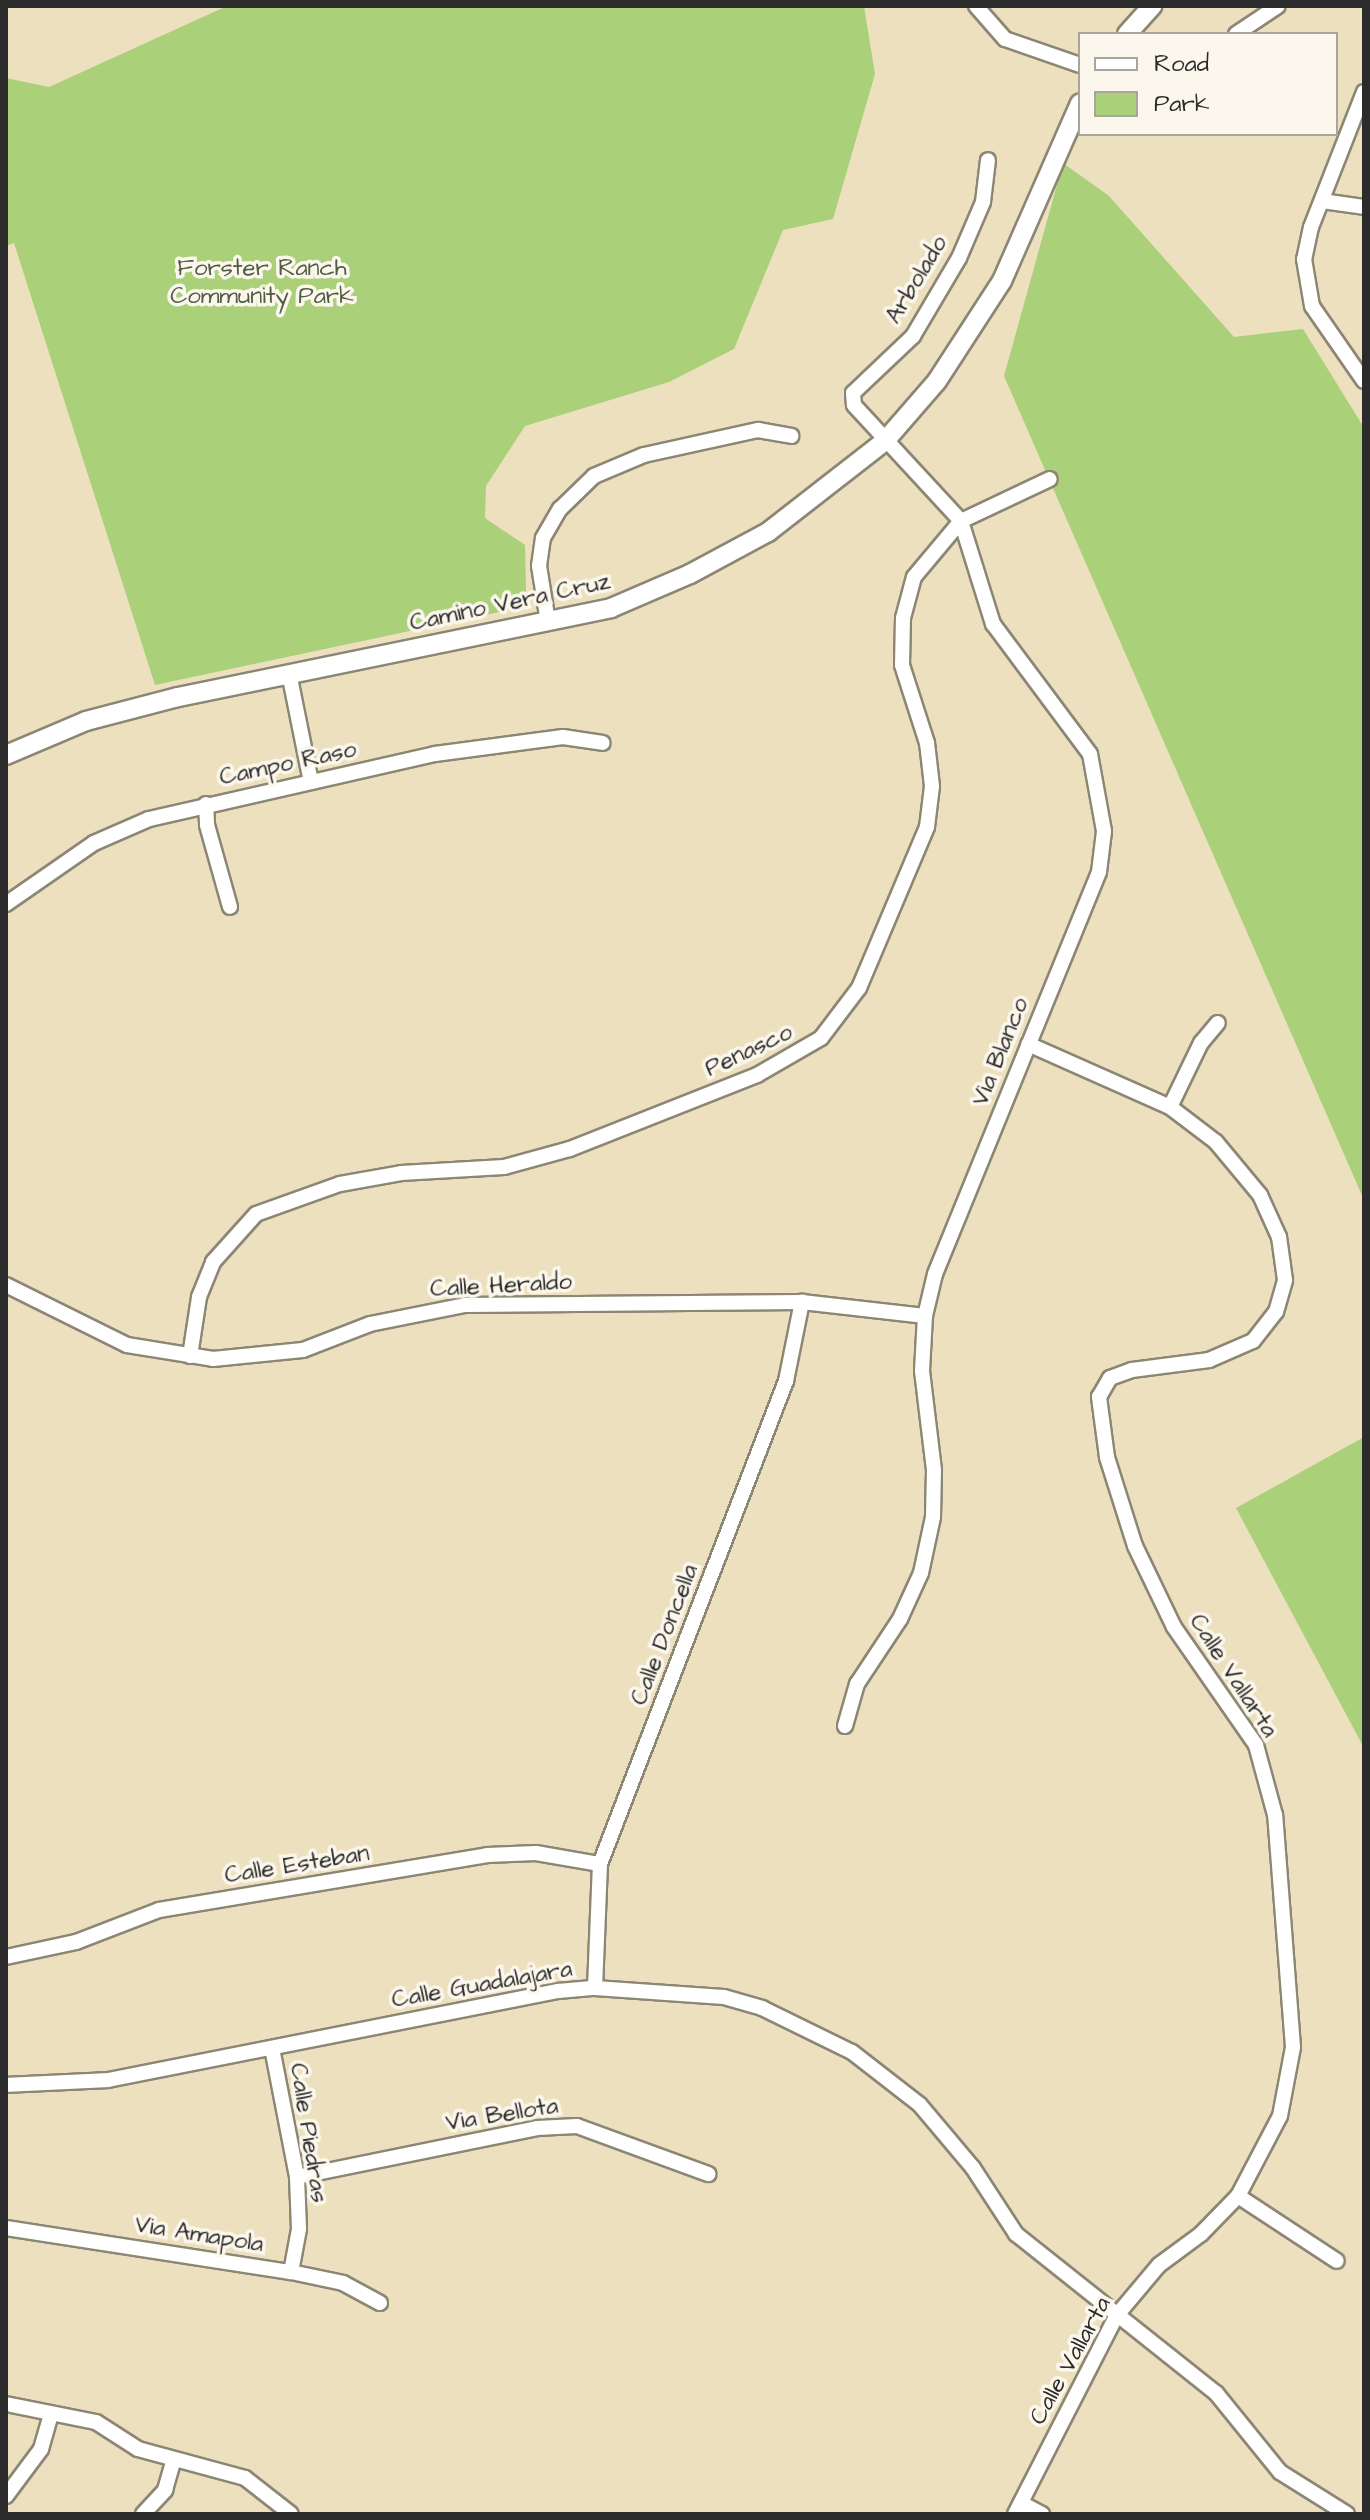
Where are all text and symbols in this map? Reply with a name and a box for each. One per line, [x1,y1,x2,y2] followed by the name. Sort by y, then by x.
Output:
[1078,32,1338,136] legend
[1154,47,1209,81] text: Road
[1154,87,1210,121] text: Park
[880,231,954,329] street label: Arbolado
[170,255,354,311] park label: Forster Ranch Community Park
[407,568,613,638] street label: Camino Vera Cruz
[217,735,359,793] street label: Campo Raso
[966,994,1036,1110] street label: Via Blanco
[701,1018,797,1084] street label: Penasco
[429,1268,573,1304] street label: Calle Heraldo
[625,1561,705,1709] street label: Calle Doncella
[1182,1609,1284,1743] street label: Calle Vallarta
[223,1839,371,1891] street label: Calle Esteban
[389,1955,575,2015] street label: Calle Guadalajara
[283,2061,333,2205] street label: Calle Piedras
[444,2092,560,2138] street label: Via Bellota
[133,2211,265,2259] street label: Via Amapola
[1024,2292,1118,2430] street label: Calle Vallarta

